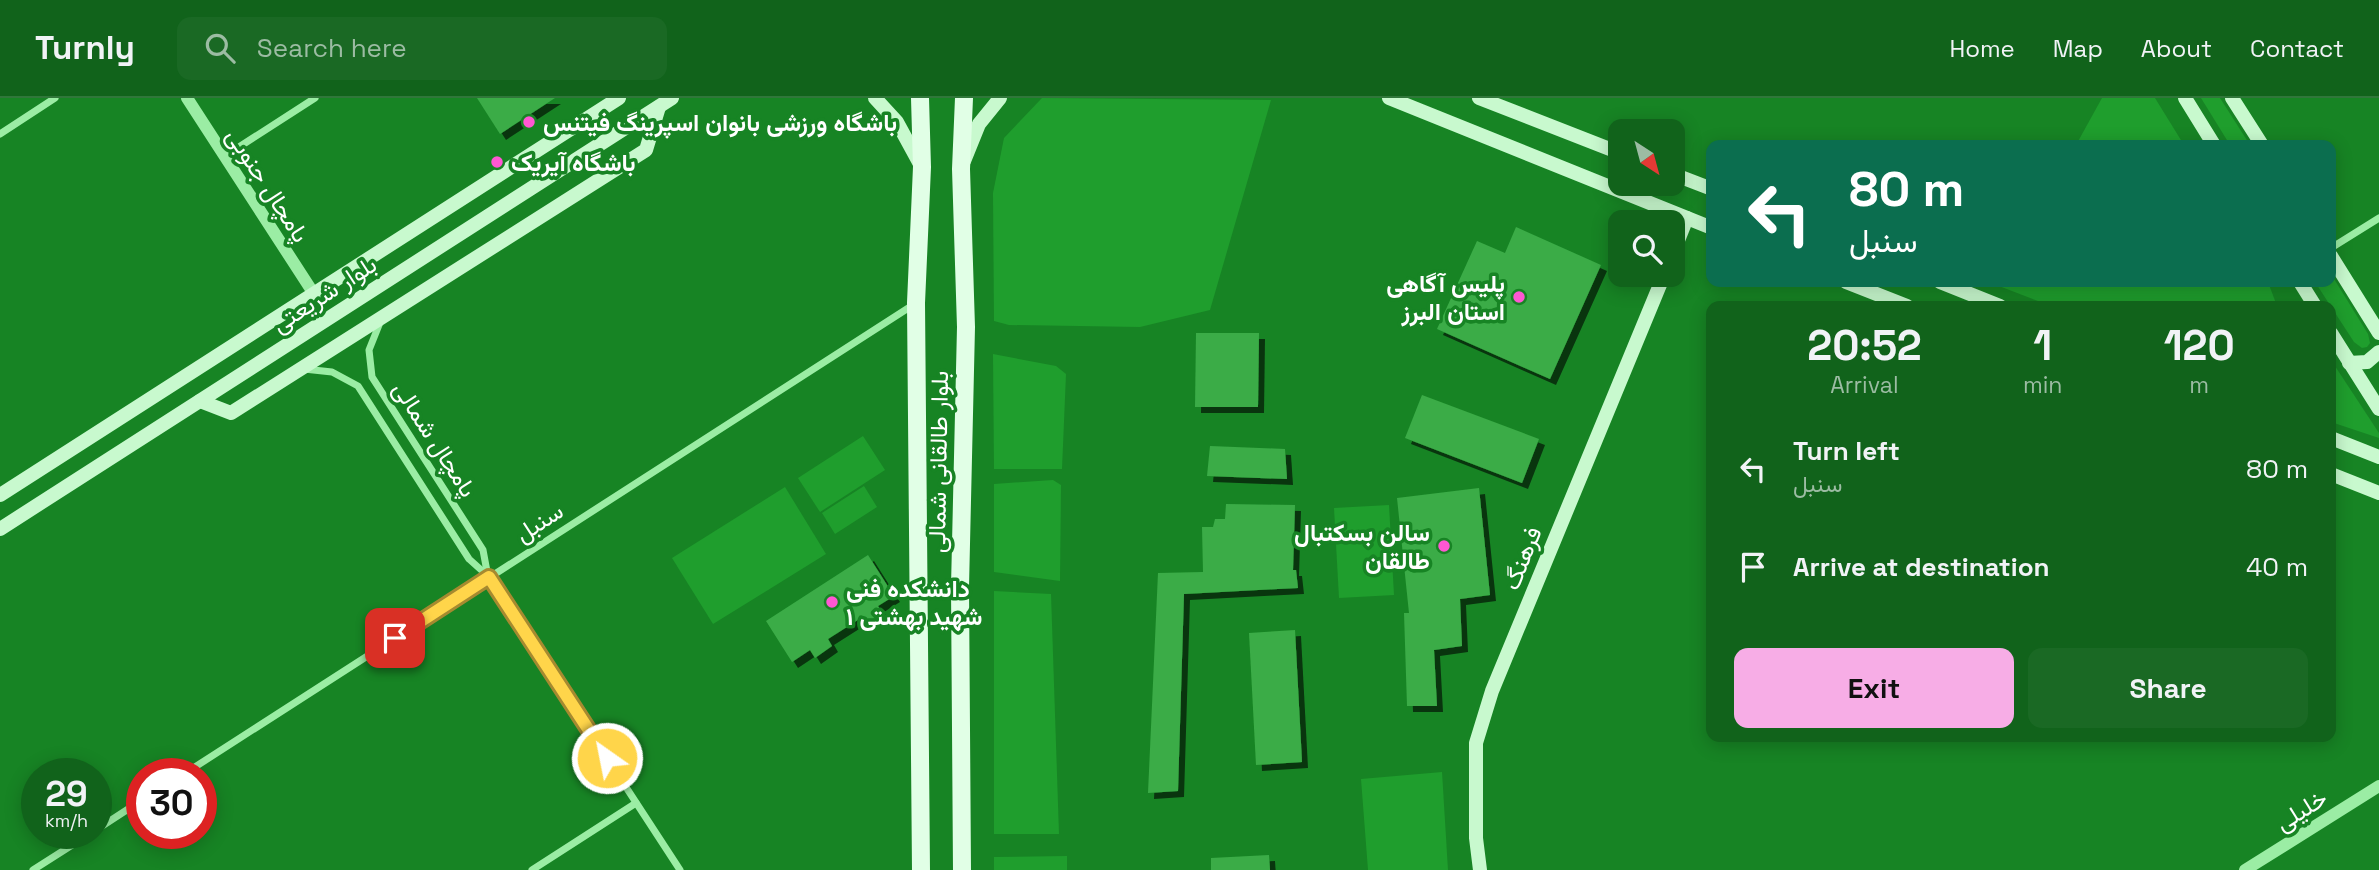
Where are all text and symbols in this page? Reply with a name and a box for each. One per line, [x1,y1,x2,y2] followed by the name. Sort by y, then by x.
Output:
[177,17,667,80] search box
[35,27,135,69] text: Turnly
[201,29,239,67] icon: search
[257,31,407,65] text: Search here
[1949,33,2015,64] text: Home
[2053,33,2103,64] text: Map
[2141,33,2212,64] text: About
[2250,33,2344,64] text: Contact
[543,107,897,139] place label: باشگاه ورزشی بانوان اسپرینگ فیتنس
[521,114,537,130] marker: باشگاه ورزشی بانوان اسپرینگ فیتنس
[1608,119,1685,196] north arrow
[1608,119,1685,287] map controls
[219,122,317,249] street label: پامچال جنوبی
[511,147,636,178] place label: باشگاه آیریک
[489,154,505,170] marker: باشگاه آیریک
[1849,158,1964,220] text: 80 m
[1734,168,1825,259] icon: left
[1608,210,1685,287] button: search
[1849,221,1918,261] text: سنبل
[266,249,382,339] street label: بلوار شریعتی
[1386,268,1505,327] place label: پلیس آگاهی استان البرز
[1511,289,1527,305] marker: پلیس آگاهی استان البرز
[1807,319,1922,372] text: 20:52
[2033,319,2052,372] text: 1
[2164,319,2235,372] text: 120
[1830,370,1899,400] text: Arrival
[2023,370,2062,400] text: min
[2189,370,2209,400] text: m
[921,371,955,553] street label: بلوار طالقانی شمالی
[385,375,484,503] street label: پامچال شمالی
[1793,434,1900,468] text: Turn left
[1734,450,1772,488] icon: left
[2246,452,2308,486] text: 80 m
[1793,469,1842,499] text: سنبل
[509,495,569,549] street label: سنبل
[1294,517,1430,576] place label: سالن بسکتبال طالقان
[1495,522,1549,594] street label: فرهنگ
[1436,538,1452,554] marker: سالن بسکتبال طالقان
[1734,548,1772,586] icon: arrive
[1793,550,2050,584] text: Arrive at destination
[2246,550,2308,584] text: 40 m
[846,573,982,632] place label: دانشکده فنی شهید بهشتی ۱
[824,594,840,610] marker: دانشکده فنی شهید بهشتی ۱
[365,608,425,668] pin
[376,619,414,657] icon: arrive
[1734,648,2014,728] button: Exit
[2028,648,2308,728] button: Share
[570,721,644,795] position arrow
[126,758,217,849] speed limit sign: 30
[45,772,88,816] text: 29
[2269,782,2333,838] street label: خلیلی
[45,809,88,832] text: km/h

